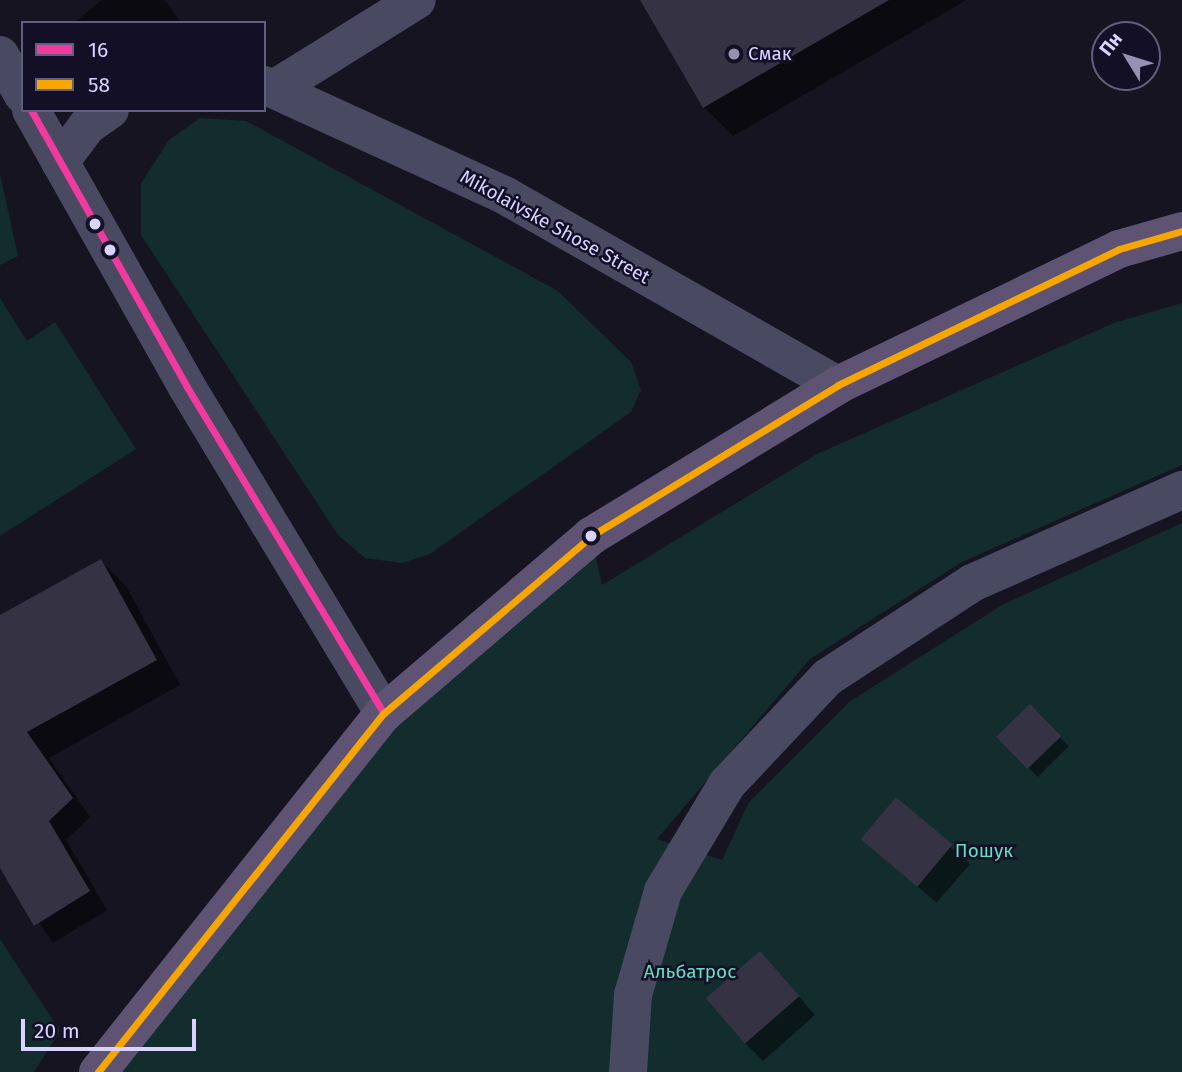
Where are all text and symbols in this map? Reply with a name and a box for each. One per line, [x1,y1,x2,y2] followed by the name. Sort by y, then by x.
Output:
[21,21,266,112] legend
[1091,21,1161,91] north arrow
[1094,28,1127,60] text: Пн
[88,37,108,63] text: 16
[748,43,792,65] place label: Смак
[726,46,742,62] marker: Смак
[88,72,110,98] text: 58
[456,165,654,289] street label: Mikolaivske Shose Street
[88,217,102,231] unlabelled marker
[103,243,117,257] unlabelled marker
[584,529,598,543] unlabelled marker
[955,840,1013,862] park label: Пошук
[644,961,736,983] park label: Альбатрос
[24,1006,200,1050] scale bar
[34,1018,80,1044] text: 20 m

